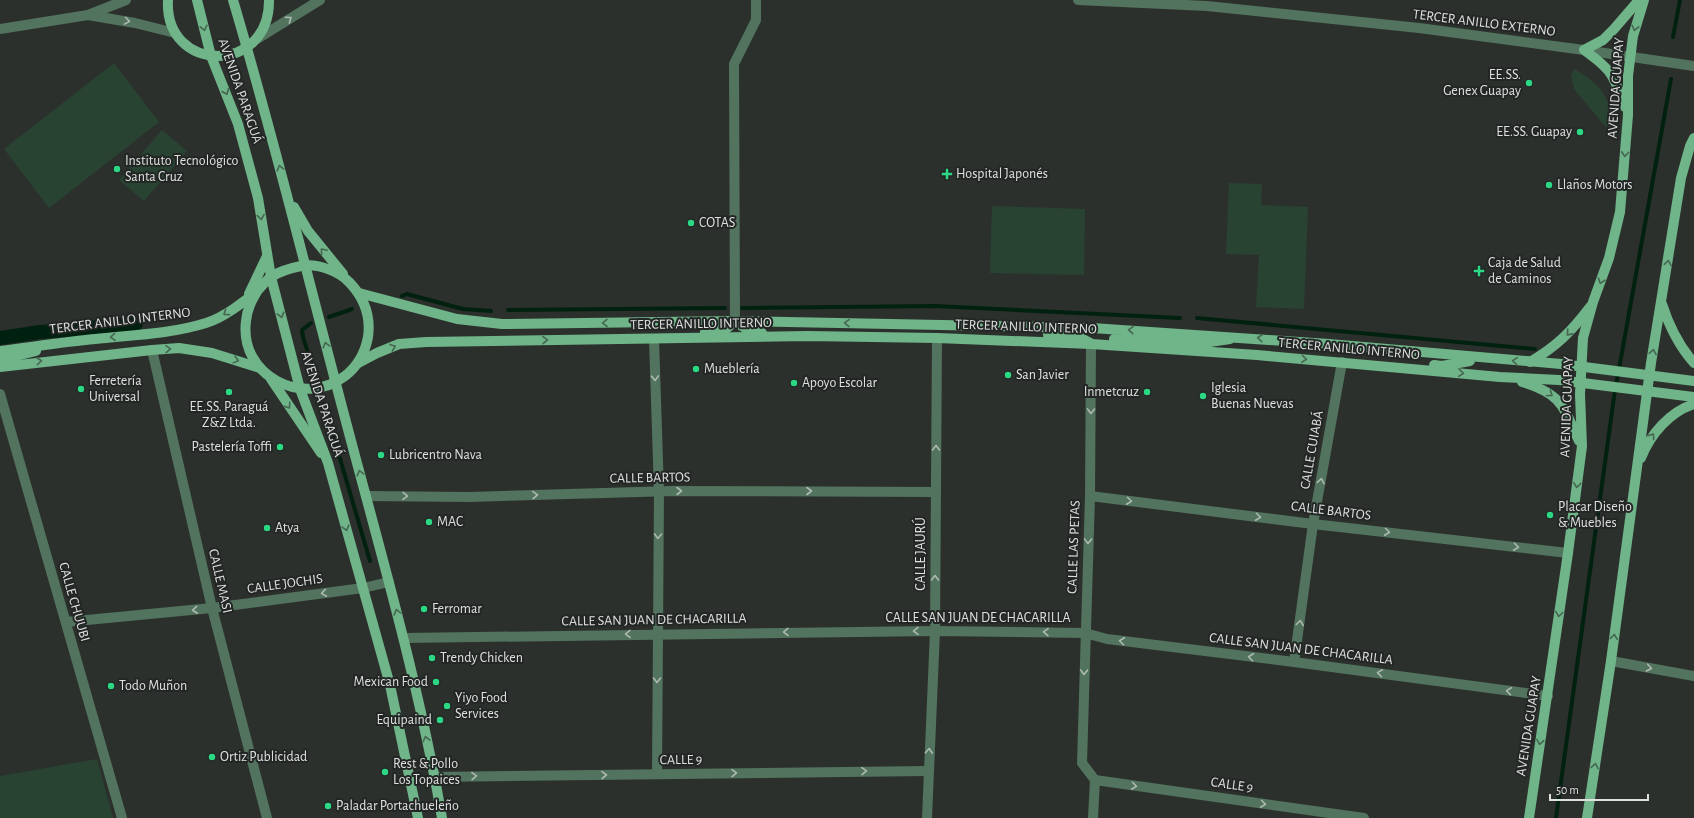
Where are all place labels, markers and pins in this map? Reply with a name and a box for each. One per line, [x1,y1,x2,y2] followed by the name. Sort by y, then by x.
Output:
[1443,68,1521,98] place label: EE.SS. Genex Guapay
[1524,78,1534,88] marker: EE.SS. Genex Guapay
[1496,125,1572,139] place label: EE.SS. Guapay
[1575,127,1585,137] marker: EE.SS. Guapay
[125,154,239,184] place label: Instituto Tecnológico Santa Cruz
[112,164,122,174] marker: Instituto Tecnológico Santa Cruz
[956,167,1048,181] place label: Hospital Japonés
[941,168,953,180] marker: Hospital Japonés
[1557,178,1633,192] place label: Llaños Motors
[1544,180,1554,190] marker: Llaños Motors
[699,216,735,230] place label: COTAS
[686,218,696,228] marker: COTAS
[1488,256,1561,286] place label: Caja de Salud de Caminos
[1473,265,1485,277] marker: Caja de Salud de Caminos
[704,362,760,376] place label: Mueblería
[691,364,701,374] marker: Mueblería
[1016,368,1069,382] place label: San Javier
[1003,370,1013,380] marker: San Javier
[89,374,142,404] place label: Ferretería Universal
[802,376,878,390] place label: Apoyo Escolar
[789,378,799,388] marker: Apoyo Escolar
[1211,381,1294,411] place label: Iglesia Buenas Nuevas
[76,384,86,394] marker: Ferretería Universal
[1084,385,1139,399] place label: Inmetcruz
[224,387,234,397] marker: EE.SS. Paraguá Z&Z Ltda.
[1142,387,1152,397] marker: Inmetcruz
[1198,391,1208,401] marker: Iglesia Buenas Nuevas
[189,400,269,430] place label: EE.SS. Paraguá Z&Z Ltda.
[192,440,272,454] place label: Pastelería Toffi
[275,442,285,452] marker: Pastelería Toffi
[389,448,482,462] place label: Lubricentro Nava
[376,450,386,460] marker: Lubricentro Nava
[1558,500,1632,530] place label: Placar Diseño & Muebles
[1545,510,1555,520] marker: Placar Diseño & Muebles
[437,515,463,529] place label: MAC
[424,517,434,527] marker: MAC
[275,521,300,535] place label: Atya
[262,523,272,533] marker: Atya
[432,602,482,616] place label: Ferromar
[419,604,429,614] marker: Ferromar
[440,651,523,665] place label: Trendy Chicken
[427,653,437,663] marker: Trendy Chicken
[354,675,428,689] place label: Mexican Food
[431,677,441,687] marker: Mexican Food
[119,679,187,693] place label: Todo Muñon
[106,681,116,691] marker: Todo Muñon
[455,691,507,721] place label: Yiyo Food Services
[442,701,452,711] marker: Yiyo Food Services
[376,713,432,727] place label: Equipaind
[435,715,445,725] marker: Equipaind
[220,750,307,764] place label: Ortiz Publicidad
[207,752,217,762] marker: Ortiz Publicidad
[393,757,460,787] place label: Rest & Pollo Los Topaices
[380,767,390,777] marker: Rest & Pollo Los Topaices
[336,799,459,813] place label: Paladar Portachueleño
[323,801,333,811] marker: Paladar Portachueleño

